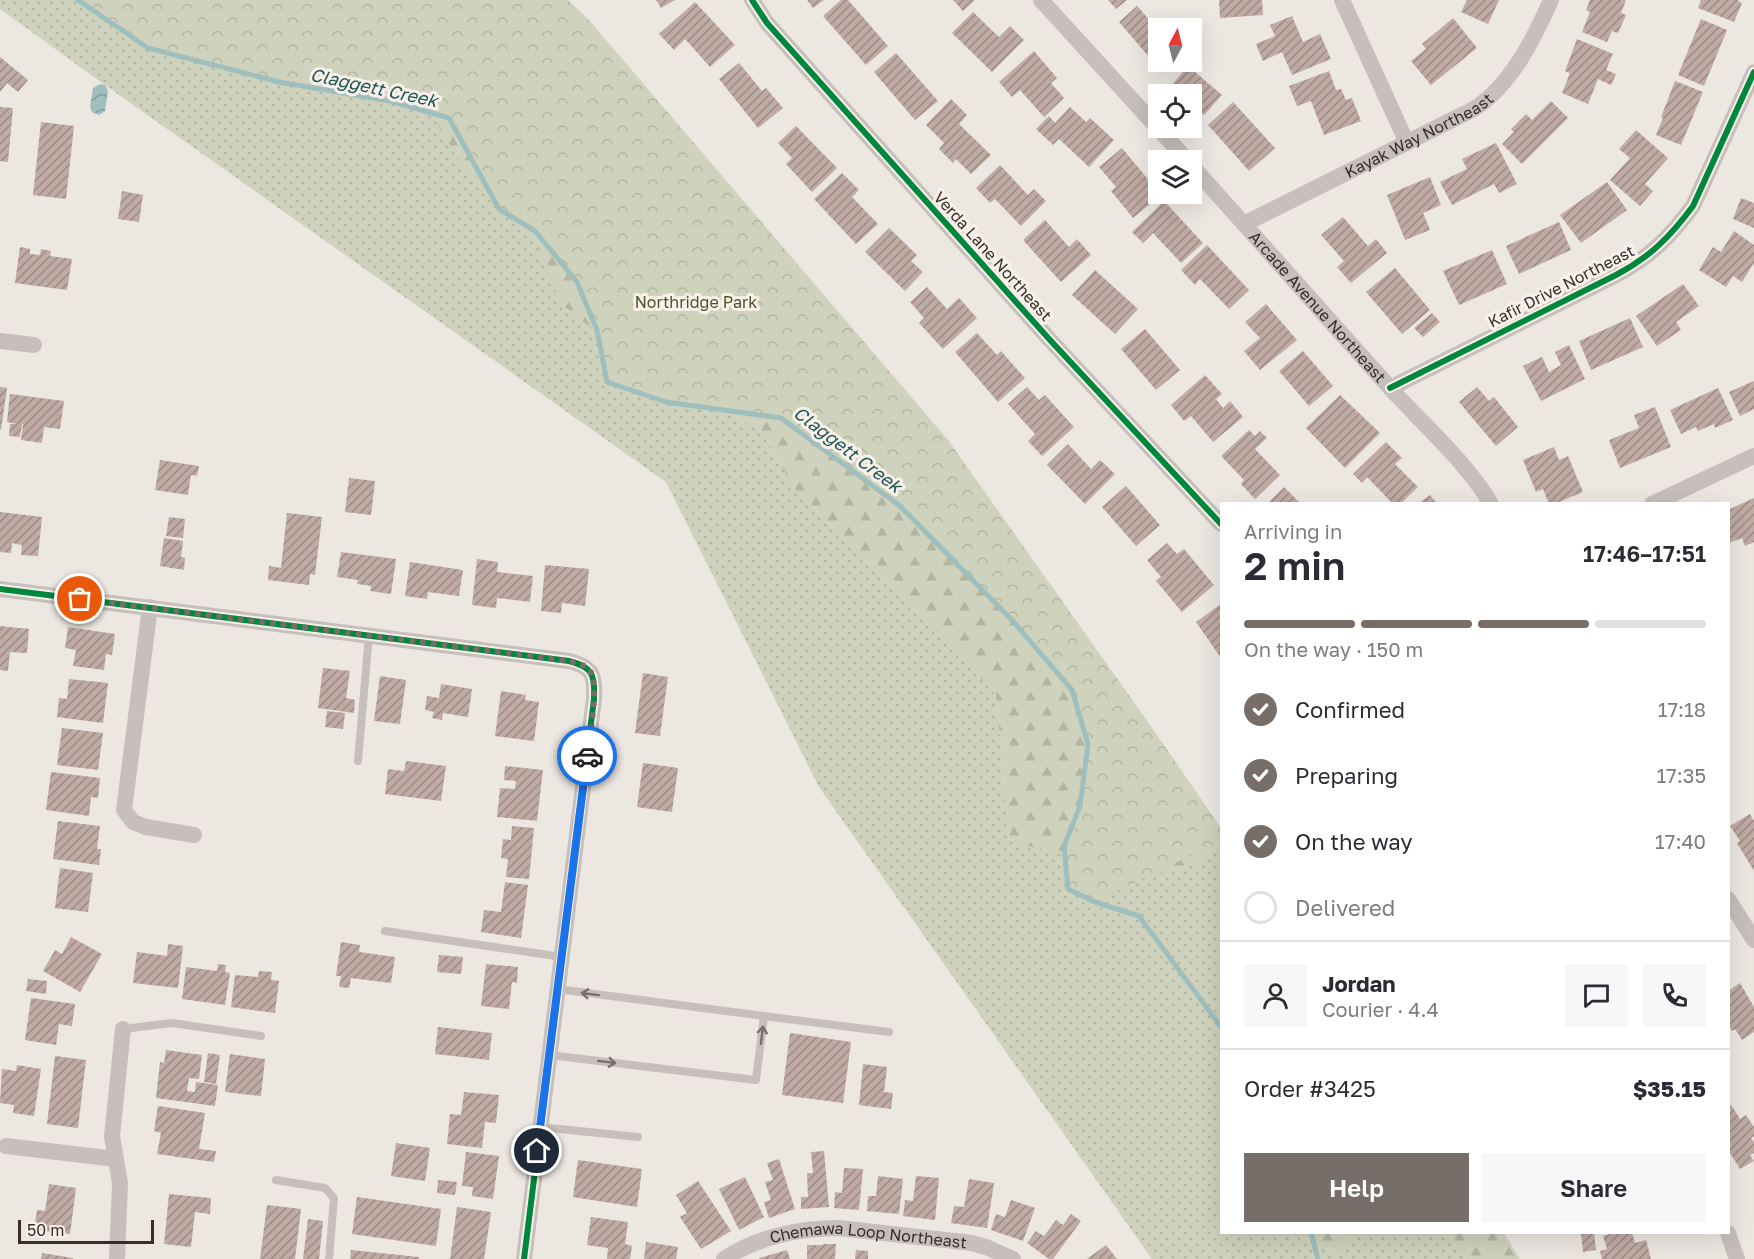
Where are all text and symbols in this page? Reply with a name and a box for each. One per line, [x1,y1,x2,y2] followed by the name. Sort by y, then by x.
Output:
[1148,18,1202,72] north arrow
[1148,18,1202,204] map controls
[308,63,441,112] water label: Claggett Creek
[1148,84,1202,138] button: locate
[1341,89,1497,182] street label: Kayak Way Northeast
[1148,150,1202,204] button: layers
[930,187,1056,325] street label: Verda Lane Northeast
[1245,227,1390,387] street label: Arcade Avenue Northeast
[1484,240,1638,332] street label: Kafir Drive Northeast
[635,292,757,312] park label: Northridge Park
[790,401,908,498] water label: Claggett Creek
[1244,519,1342,543] text: Arriving in
[1583,540,1706,567] text: 17:46–17:51
[1244,542,1345,589] text: 2 min
[54,573,105,624] pin
[63,582,96,615] icon: bag
[1244,637,1423,661] text: On the way · 150 m
[1244,693,1277,726] icon: check
[1295,696,1405,723] text: Confirmed
[1658,697,1706,721] text: 17:18
[557,726,617,786] courier
[571,740,604,773] icon: car
[1244,759,1277,792] icon: check
[1295,762,1398,789] text: Preparing
[1656,763,1706,787] text: 17:35
[1244,825,1277,858] icon: check
[1295,828,1413,855] text: On the way
[1655,829,1706,853] text: 17:40
[1295,894,1395,921] text: Delivered
[1244,964,1307,1027] button: person
[1565,964,1628,1027] button: chat
[1643,964,1706,1027] button: phone
[1322,970,1396,997] text: Jordan
[581,988,601,999] one-way arrow
[1322,997,1439,1021] text: Courier · 4.4
[757,1026,768,1045] one-way arrow
[597,1057,617,1068] one-way arrow
[1244,1075,1376,1102] text: Order #3425
[1633,1075,1706,1102] text: $35.15
[511,1125,562,1176] pin
[520,1134,553,1167] icon: home
[1244,1153,1469,1222] button: Help
[1481,1153,1706,1222] button: Share
[18,1217,154,1244] scale bar
[767,1218,968,1252] street label: Chemawa Loop Northeast
[27,1220,64,1240] text: 50 m

